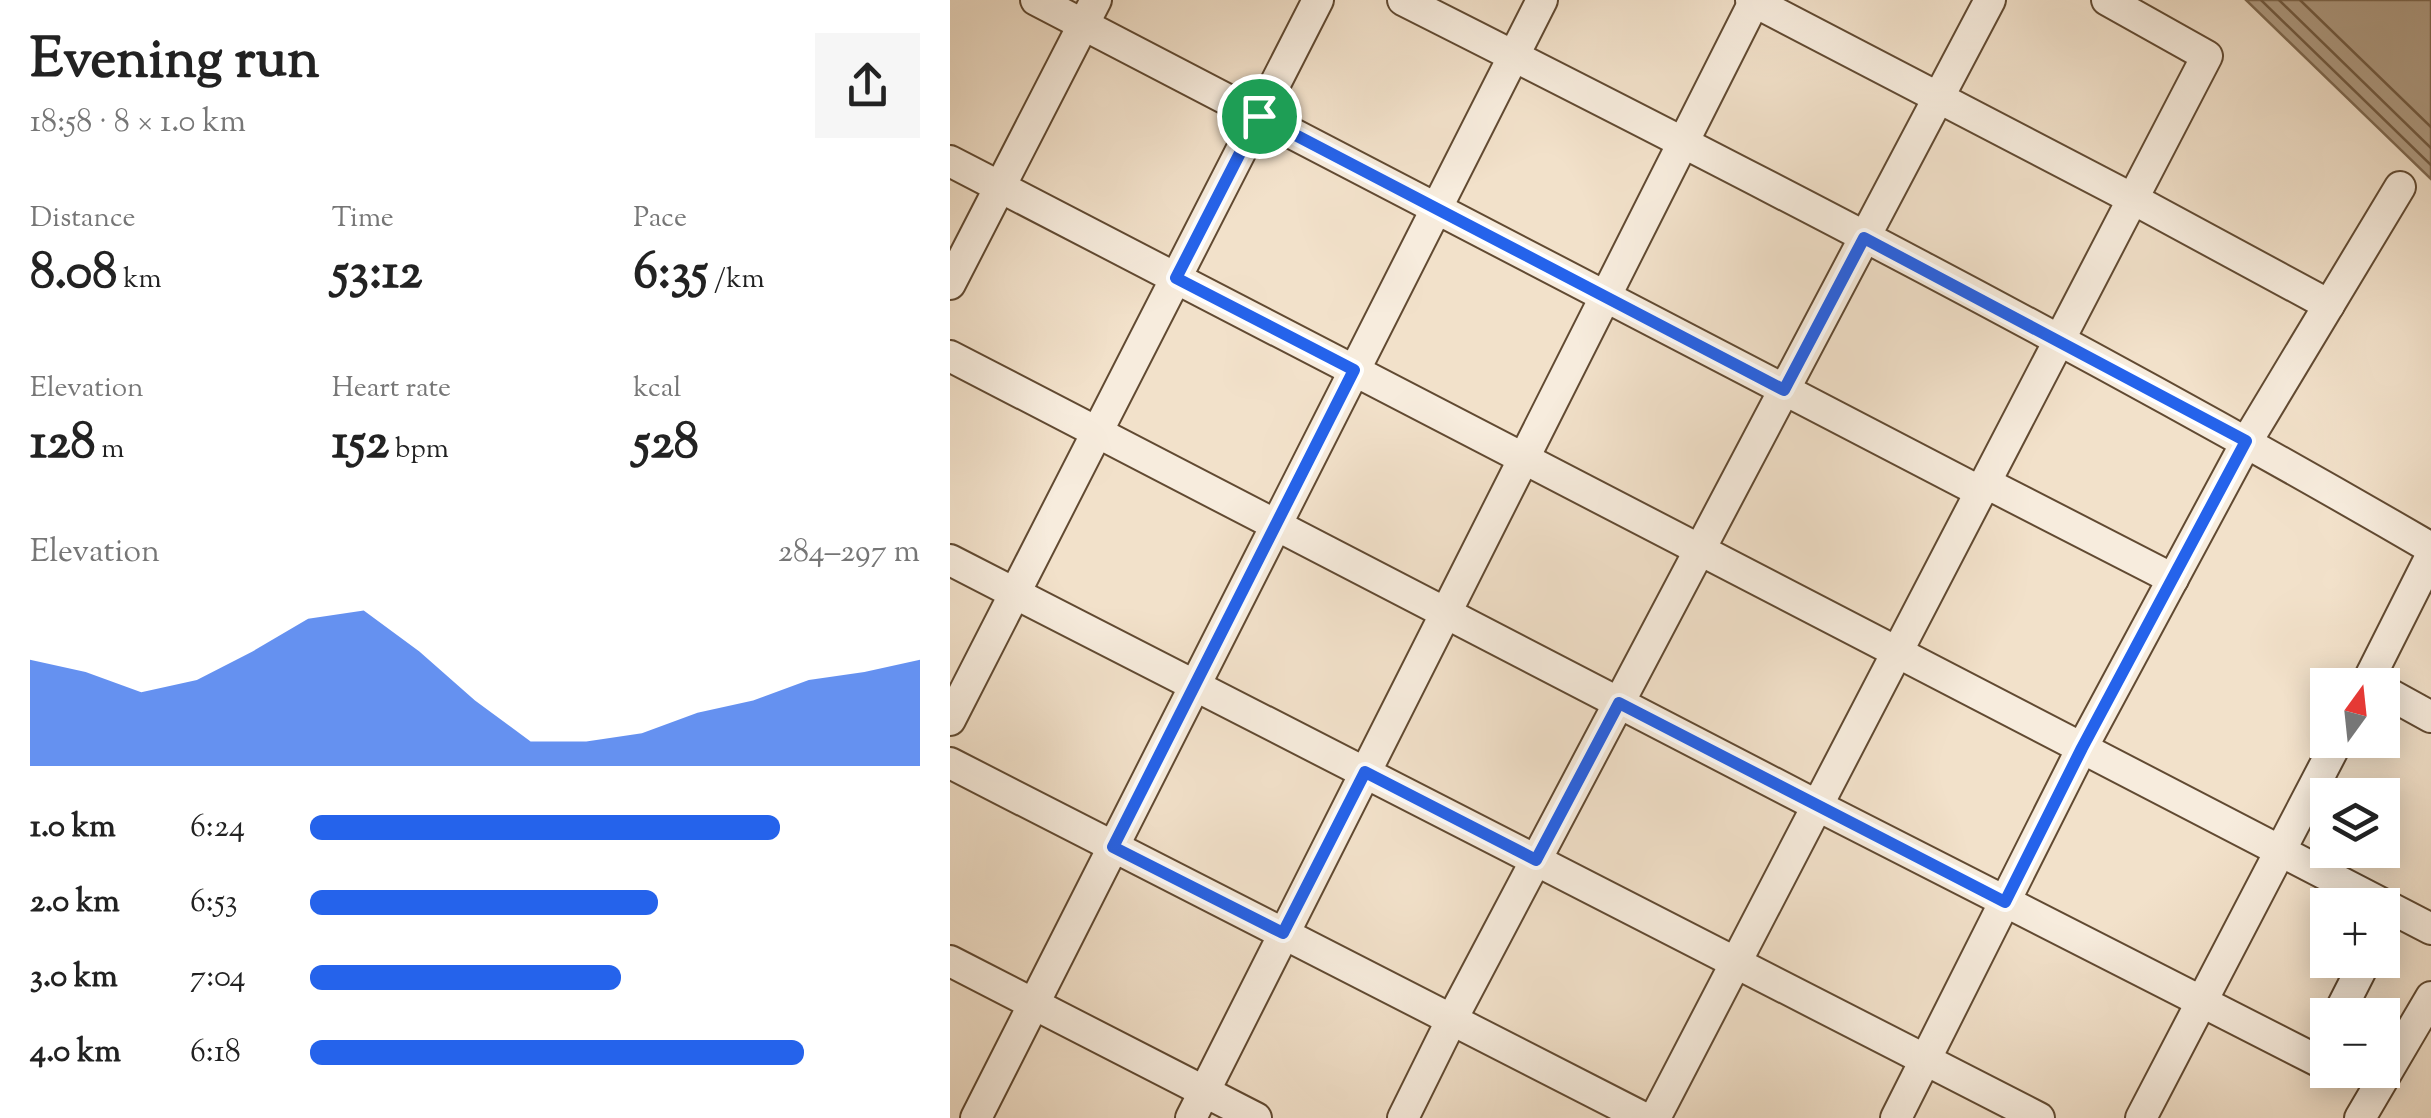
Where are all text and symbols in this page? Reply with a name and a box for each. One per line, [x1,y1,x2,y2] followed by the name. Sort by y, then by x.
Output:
[30,23,319,102] text: Evening run
[815,33,920,138] button: share
[1217,74,1302,159] pin
[1232,89,1287,144] icon: arrive
[30,100,246,146] text: 18:58 · 8 × 1.0 km
[30,199,136,239] text: Distance
[332,199,394,239] text: Time
[633,199,687,239] text: Pace
[30,239,117,311] text: 8.08
[332,239,422,311] text: 53:12
[633,239,708,311] text: 6:35
[117,260,162,300] text: km
[708,260,765,300] text: /km
[30,369,144,409] text: Elevation
[332,369,451,409] text: Heart rate
[633,369,681,409] text: kcal
[30,409,95,481] text: 128
[332,409,389,481] text: 152
[633,409,699,481] text: 528
[95,430,125,470] text: m
[389,430,449,470] text: bpm
[30,530,160,576] text: Elevation
[778,530,920,576] text: 284–297 m
[2310,668,2400,758] north arrow
[2310,668,2400,1088] map controls
[2310,778,2400,868] button: layers
[30,805,116,851] text: 1.0 km
[190,805,245,851] text: 6:24
[30,880,120,926] text: 2.0 km
[190,880,238,926] text: 6:53
[2310,888,2400,978] button: +
[30,955,118,1001] text: 3.0 km
[190,955,246,1001] text: 7:04
[2310,998,2400,1088] button: −
[30,1030,121,1076] text: 4.0 km
[190,1030,241,1076] text: 6:18

